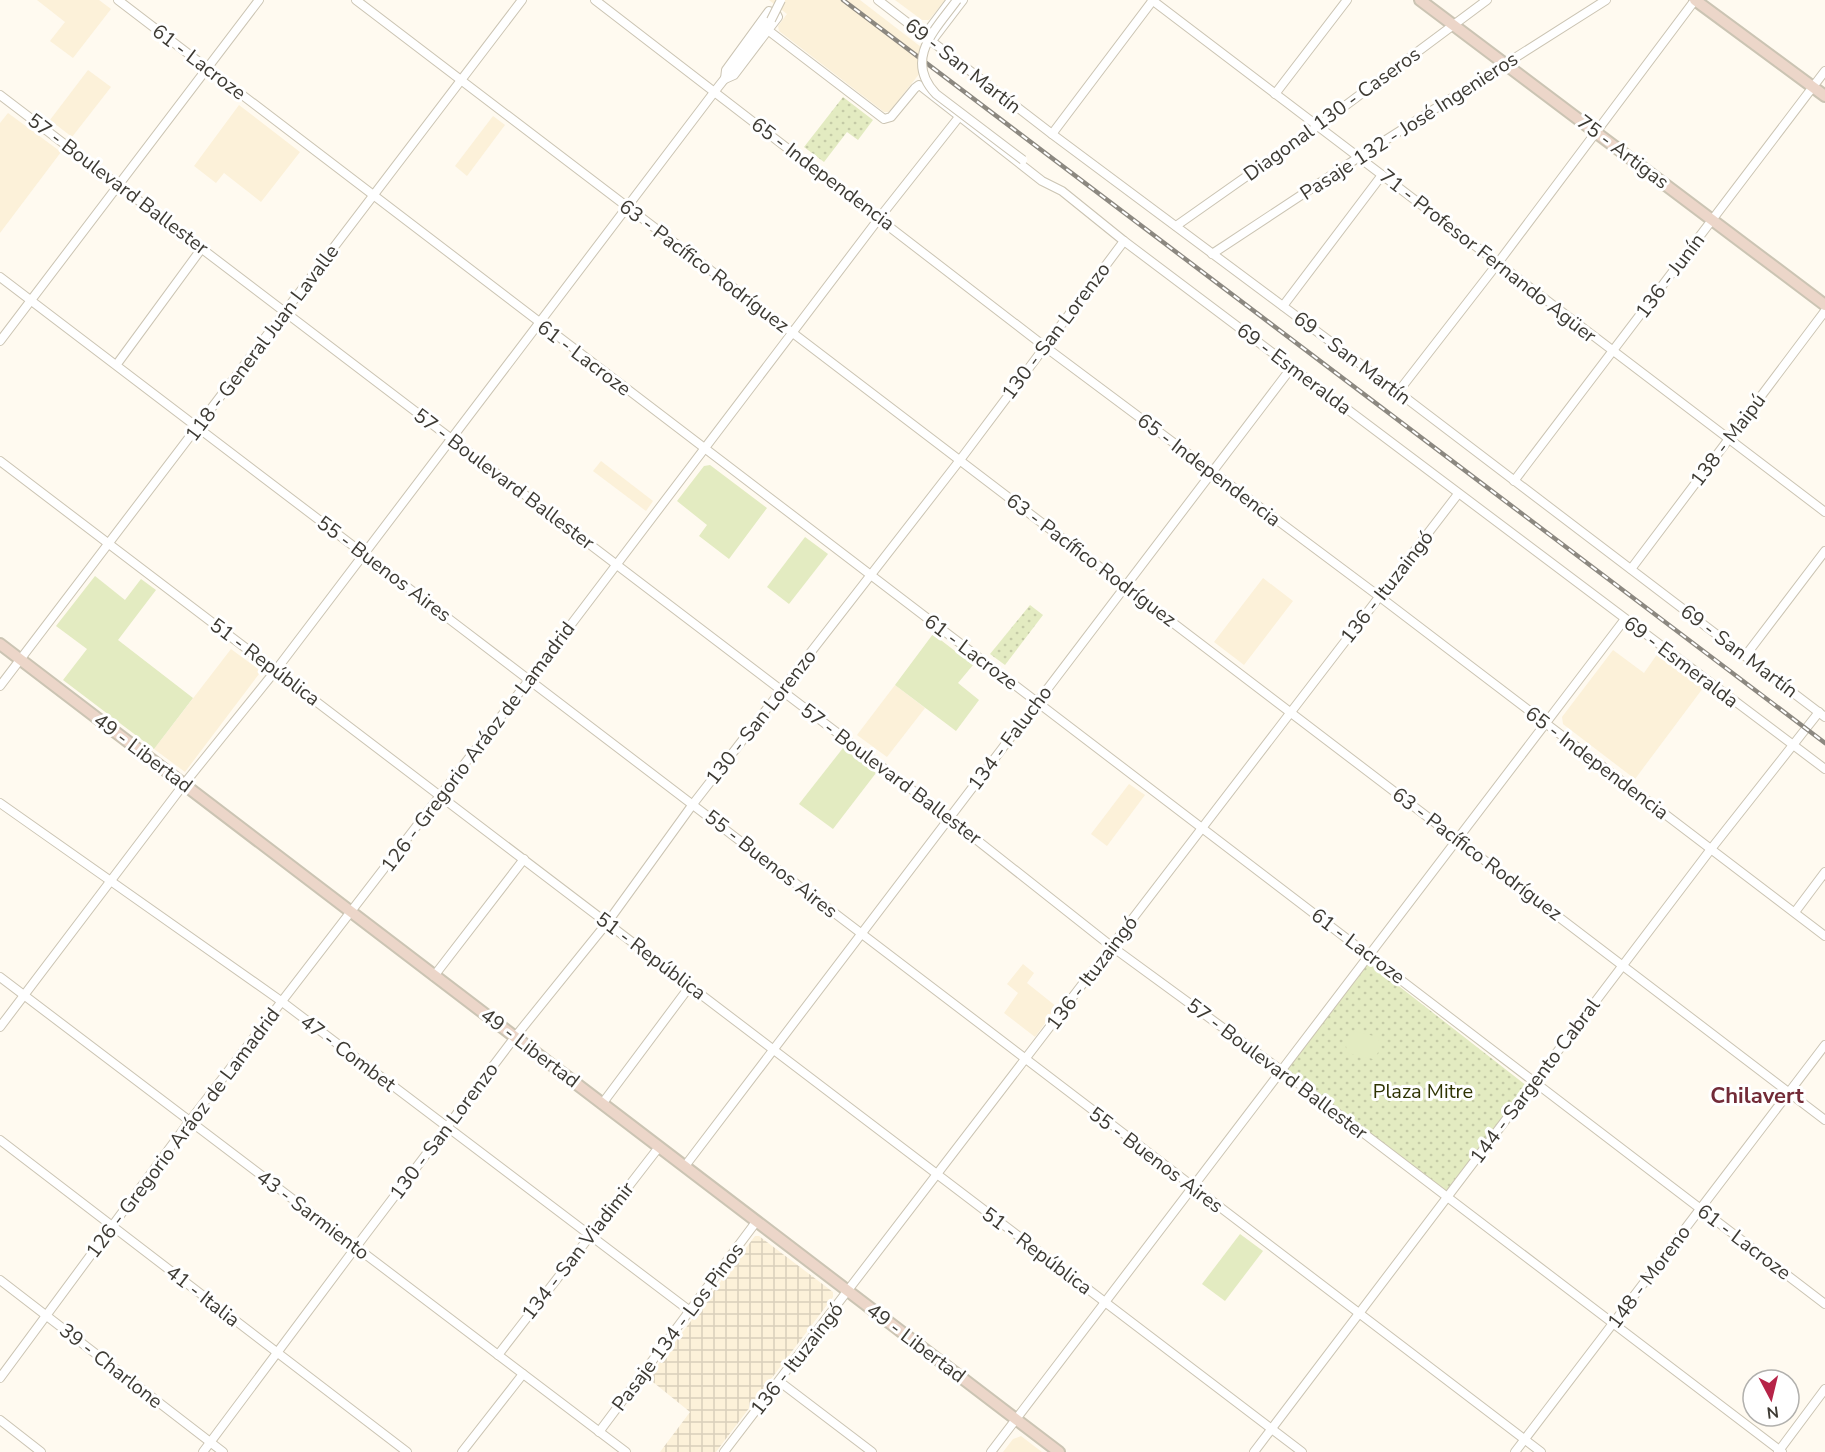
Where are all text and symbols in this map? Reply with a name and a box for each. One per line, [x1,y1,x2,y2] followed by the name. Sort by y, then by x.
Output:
[899,12,1027,120] street label: 69 - San Martín
[146,18,252,106] street label: 61 - Lacroze
[1238,41,1426,187] street label: Diagonal 130 - Caseros
[1295,45,1523,207] street label: Pasaje 132 - José Ingenieros
[22,107,214,261] street label: 57 - Boulevard Ballester
[1572,109,1674,195] street label: 75 - Artigas
[746,111,900,237] street label: 65 - Independencia
[1374,163,1602,349] street label: 71 - Profesor Fernando Agüer
[613,193,795,339] street label: 63 - Pacífico Rodríguez
[1629,228,1711,324] street label: 136 - Junín
[179,239,345,447] street label: 118 - General Juan Lavalle
[995,257,1117,405] street label: 130 - San Lorenzo
[1288,305,1416,411] street label: 69 - San Martín
[531,314,637,402] street label: 61 - Lacroze
[1231,317,1357,421] street label: 69 - Esmeralda
[1684,388,1772,492] street label: 138 - Maipú
[408,402,600,556] street label: 57 - Boulevard Ballester
[1132,407,1286,533] street label: 65 - Independencia
[1000,487,1182,633] street label: 63 - Pacífico Rodríguez
[311,509,457,629] street label: 55 - Buenos Aires
[1334,525,1440,649] street label: 136 - Ituzaingó
[1675,598,1803,704] street label: 69 - San Martín
[918,608,1024,696] street label: 61 - Lacroze
[1618,610,1744,714] street label: 69 - Esmeralda
[204,612,326,712] street label: 51 - República
[375,616,581,878] street label: 126 - Gregorio Aráoz de Lamadrid
[699,644,823,790] street label: 130 - San Lorenzo
[962,680,1058,796] street label: 134 - Falucho
[795,697,987,851] street label: 57 - Boulevard Ballester
[1520,700,1674,826] street label: 65 - Independencia
[88,707,198,799] street label: 49 - Libertad
[1386,781,1568,927] street label: 63 - Pacífico Rodríguez
[699,804,843,924] street label: 55 - Buenos Aires
[1305,902,1411,990] street label: 61 - Lacroze
[590,906,712,1006] street label: 51 - República
[1040,910,1144,1036] street label: 136 - Ituzaingó
[1181,992,1373,1146] street label: 57 - Boulevard Ballester
[1464,993,1606,1169] street label: 144 - Sargento Cabral
[80,1002,286,1264] street label: 126 - Gregorio Aráoz de Lamadrid
[475,1002,585,1094] street label: 49 - Libertad
[295,1008,402,1098] street label: 47 - Combet
[383,1057,505,1205] street label: 130 - San Lorenzo
[1373,1078,1473,1105] park label: Plaza Mitre
[1710,1081,1804,1111] district label: Chilavert
[1083,1100,1229,1220] street label: 55 - Buenos Aires
[251,1164,375,1266] street label: 43 - Sarmiento
[516,1176,640,1326] street label: 134 - San Viadimir
[1691,1198,1797,1286] street label: 61 - Lacroze
[976,1201,1098,1301] street label: 51 - República
[1601,1220,1697,1334] street label: 148 - Moreno
[606,1237,750,1417] street label: Pasaje 134 - Los Pinos
[161,1259,245,1333] street label: 41 - Italia
[744,1297,850,1421] street label: 136 - Ituzaingó
[861,1297,971,1389] street label: 49 - Libertad
[54,1317,168,1415] street label: 39 - Charlone
[1741,1368,1801,1428] north arrow
[1765,1400,1780,1424] text: N

